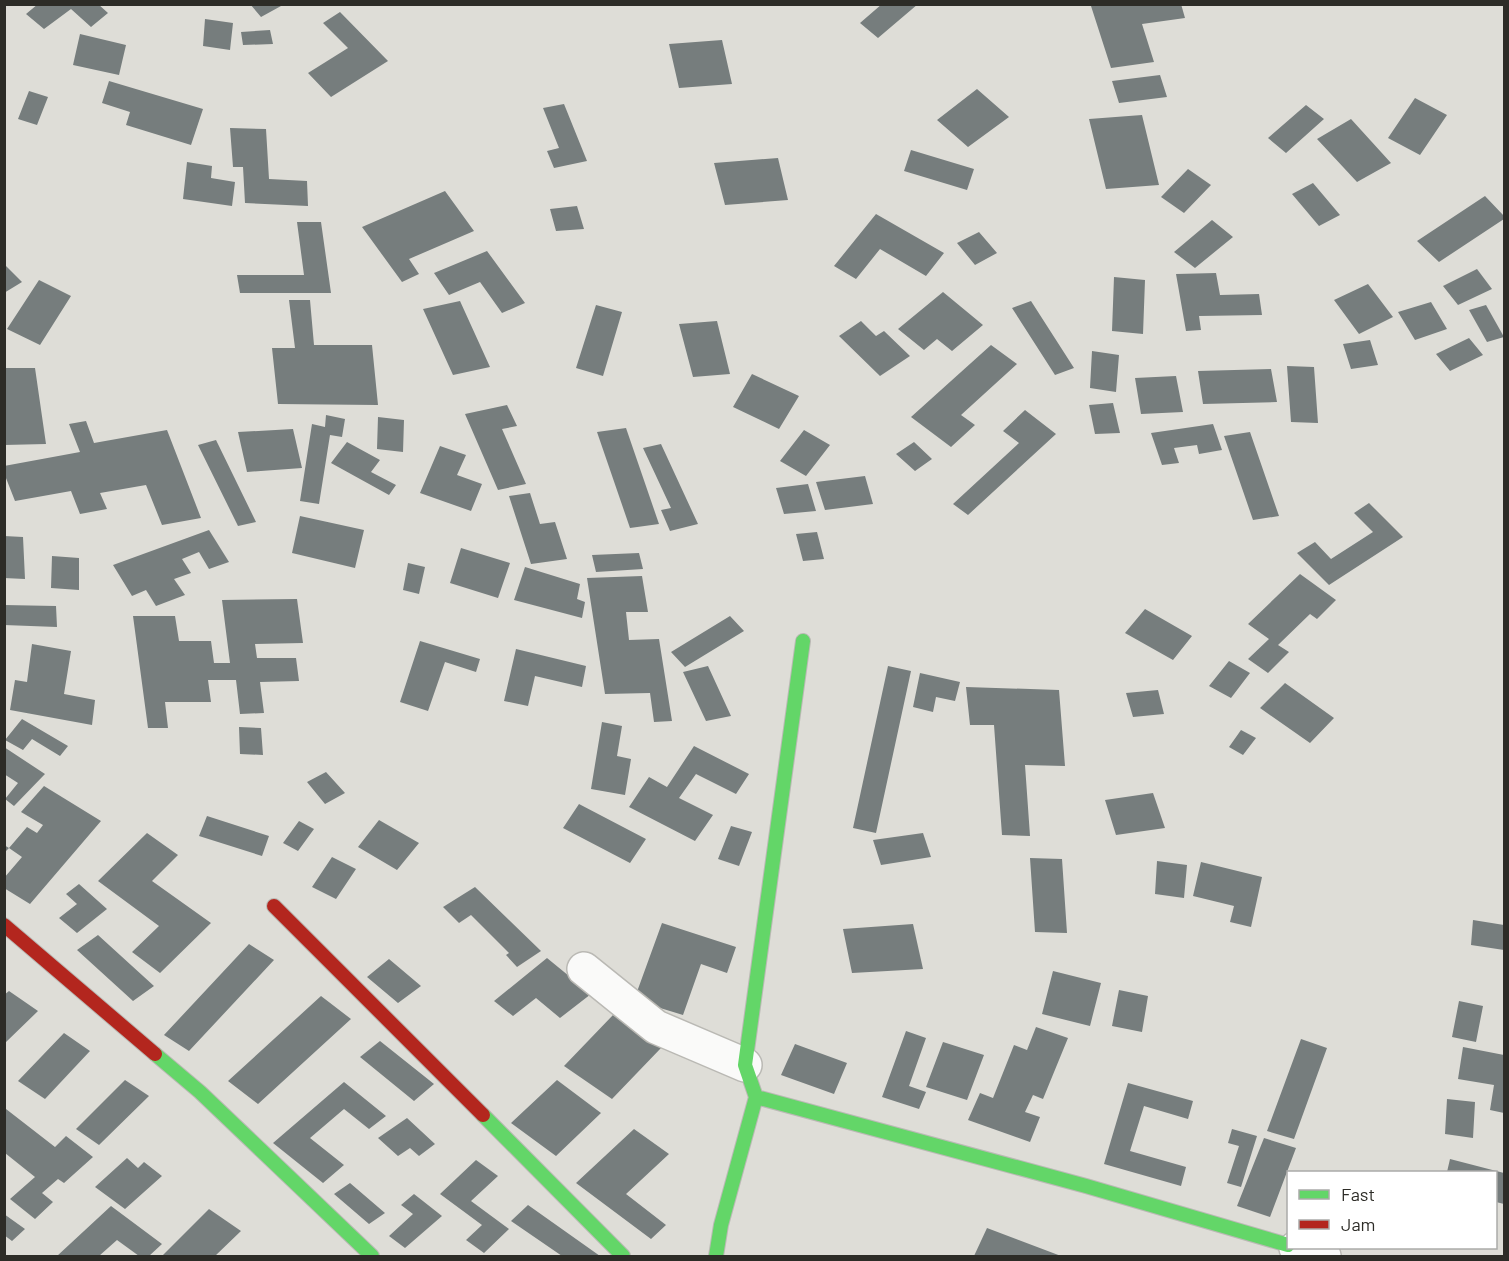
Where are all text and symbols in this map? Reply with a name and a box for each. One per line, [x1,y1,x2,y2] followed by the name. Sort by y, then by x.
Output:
[1287,1171,1497,1249] legend
[1341,1183,1375,1205] text: Fast
[1341,1213,1375,1235] text: Jam

